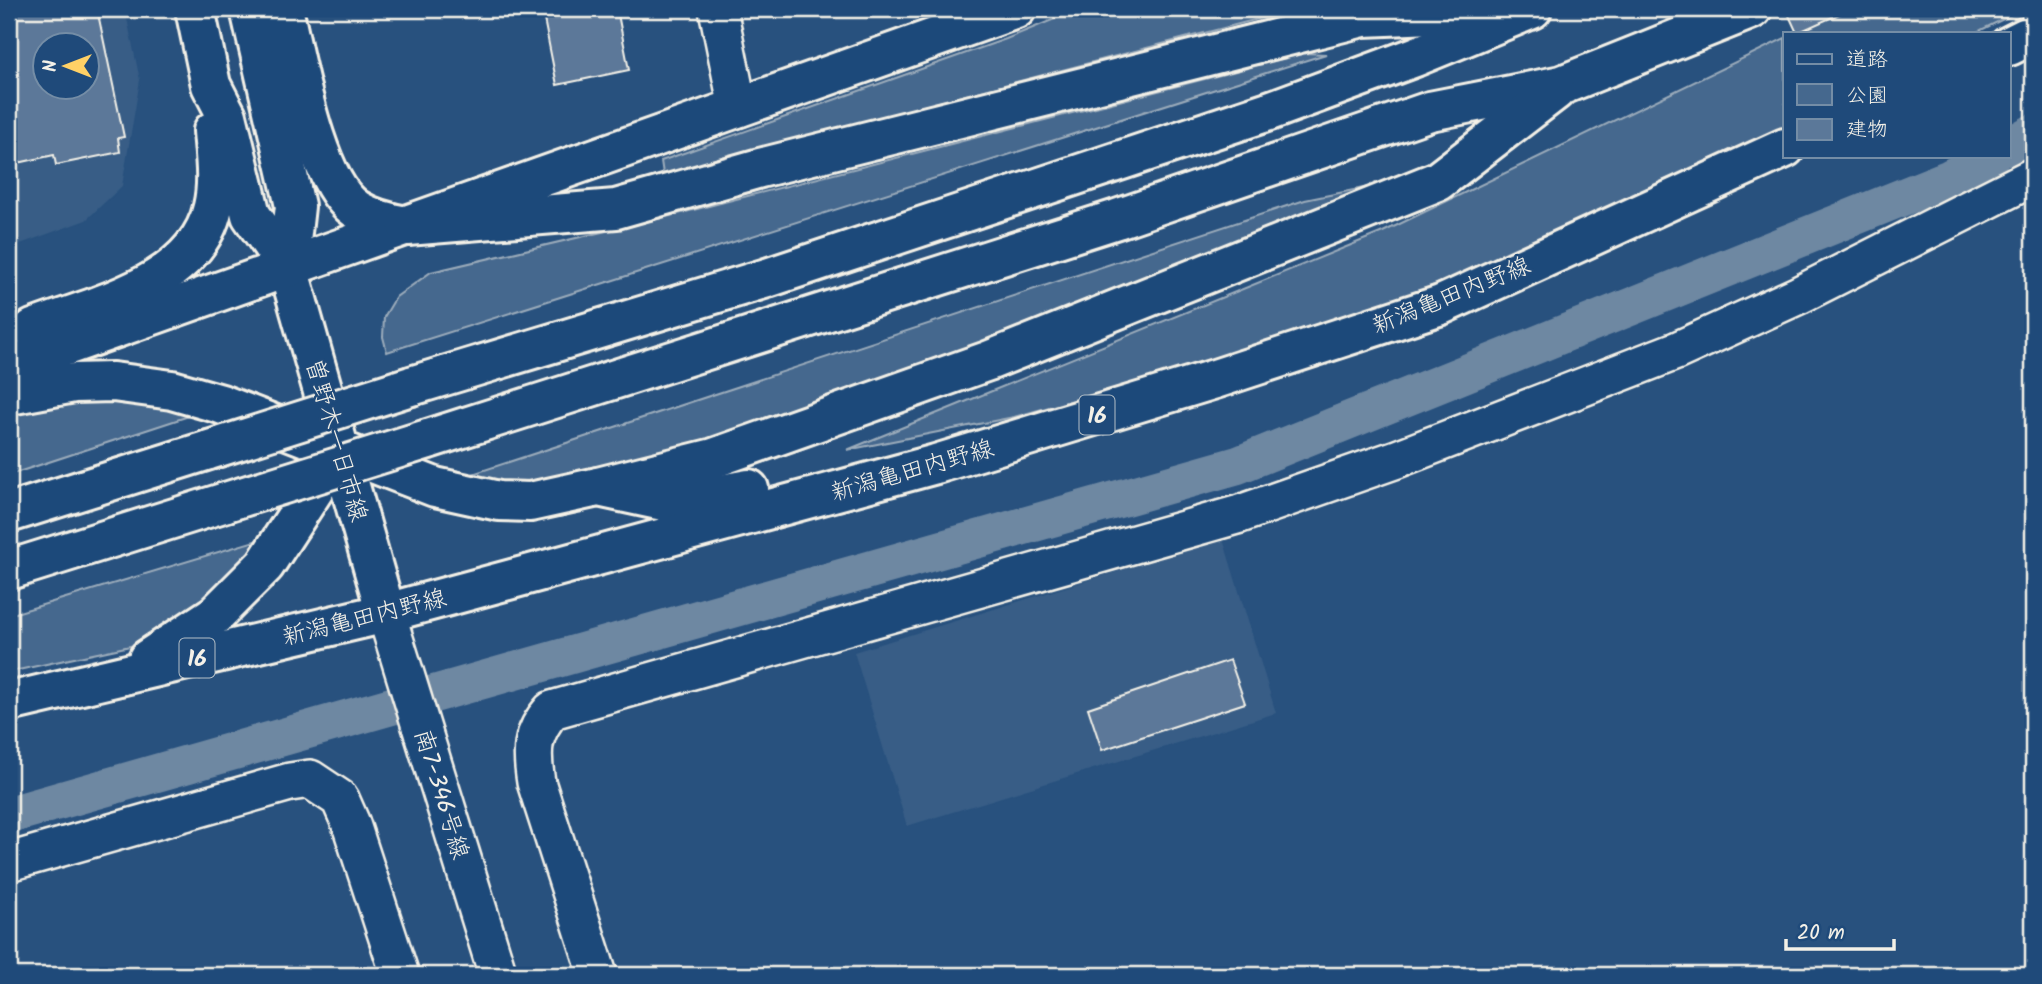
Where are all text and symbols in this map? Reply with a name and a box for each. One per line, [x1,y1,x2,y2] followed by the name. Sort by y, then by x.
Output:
[32,32,102,102] north arrow
[1783,32,2010,158] legend
[1846,44,1888,77] text: 道路
[36,60,66,72] text: N
[1846,80,1888,113] text: 公園
[1846,114,1888,147] text: 建物
[1366,247,1537,346] street label: 新潟亀田内野線
[294,354,377,527] street label: 曽野木一日市線
[1080,396,1114,434] road number: 16
[826,430,999,513] street label: 新潟亀田内野線
[278,579,451,658] street label: 新潟亀田内野線
[180,638,214,678] road number: 16
[402,724,479,864] street label: 南7-346号線
[1786,907,1895,951] scale bar
[1797,917,1845,950] text: 20 m

